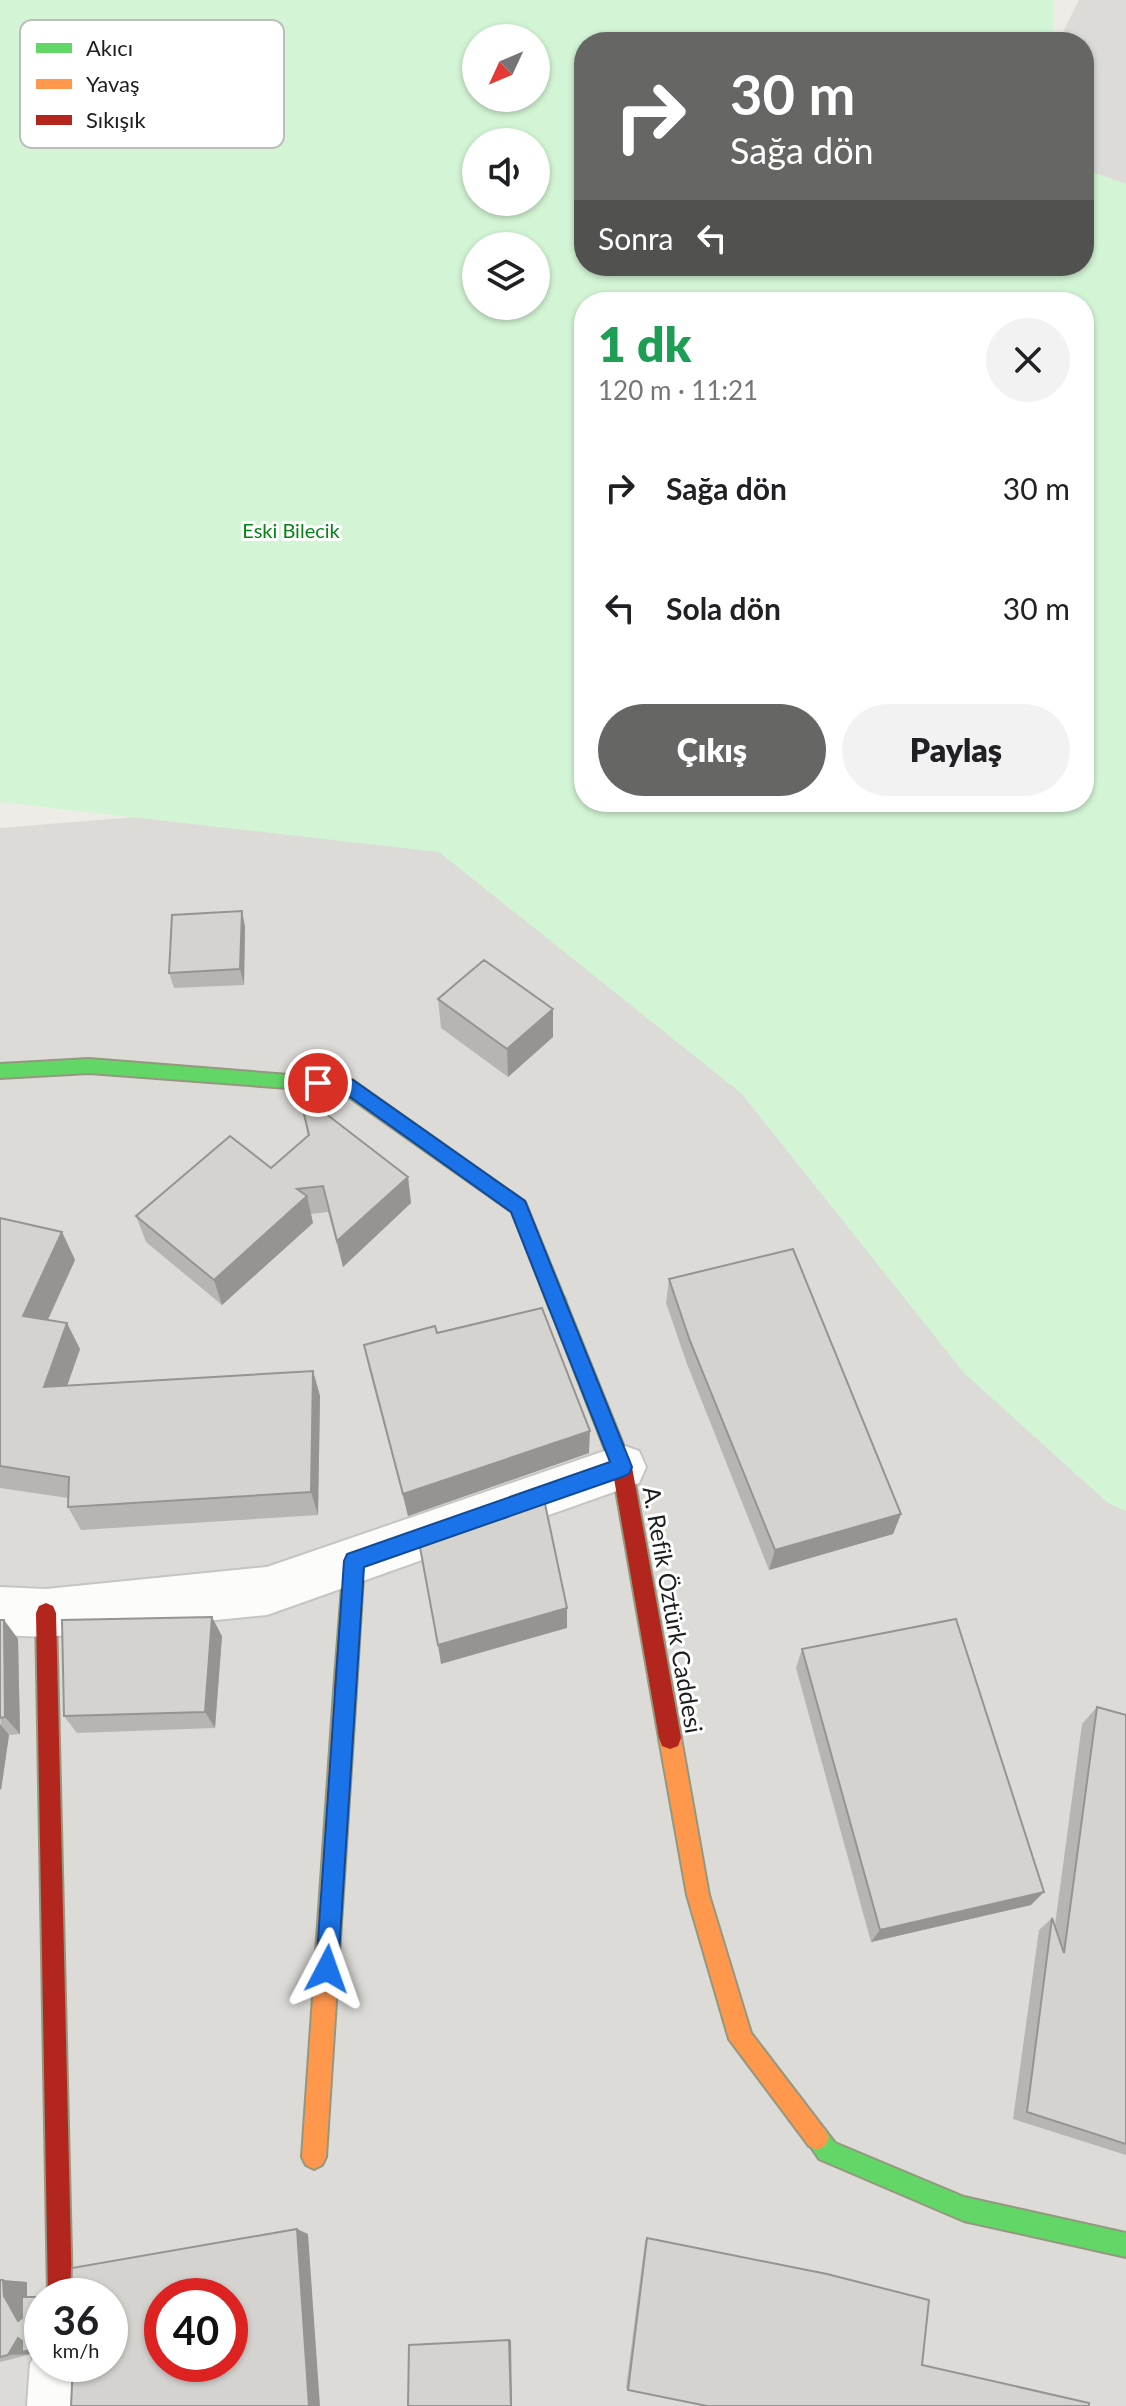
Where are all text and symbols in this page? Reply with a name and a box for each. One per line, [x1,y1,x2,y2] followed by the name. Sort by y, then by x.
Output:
[20,20,284,148] legend
[462,24,550,112] north arrow
[462,24,550,320] map controls
[86,34,133,61] text: Akıcı
[730,60,855,127] text: 30 m
[598,64,702,168] icon: right
[86,70,140,97] text: Yavaş
[86,106,146,133] text: Sıkışık
[462,128,550,216] button: sound
[730,128,874,172] text: Sağa dön
[690,216,734,260] icon: left
[598,220,674,256] text: Sonra
[462,232,550,320] button: layers
[598,315,691,372] text: 1 dk
[986,318,1070,402] button: close
[598,374,758,406] text: 120 m · 11:21
[598,466,642,510] icon: right
[666,470,787,506] text: Sağa dön
[1003,470,1070,506] text: 30 m
[242,518,341,542] park label: Eski Bilecik
[598,586,642,630] icon: left
[666,590,781,626] text: Sola dön
[1003,590,1070,626] text: 30 m
[598,704,826,796] button: Çıkış
[842,704,1070,796] button: Paylaş
[284,1049,352,1117] pin
[296,1061,340,1105] icon: arrive
[638,1484,709,1735] street label: A. Refik Öztürk Caddesi
[285,1927,369,2011] position arrow
[144,2278,248,2382] speed limit sign: 40
[53,2296,99,2344] text: 36
[53,2338,99,2362] text: km/h

